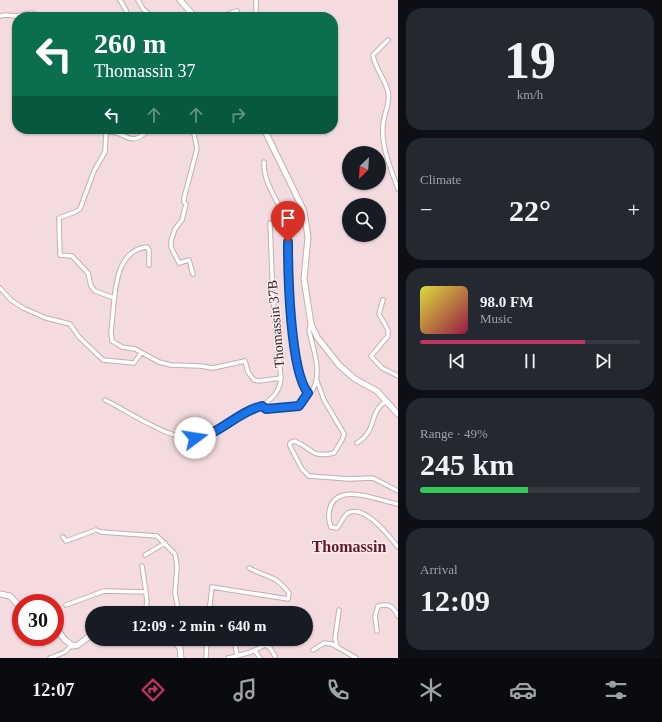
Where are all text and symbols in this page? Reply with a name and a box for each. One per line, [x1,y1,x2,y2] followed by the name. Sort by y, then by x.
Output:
[28,28,80,80] icon: left
[94,28,166,59] text: 260 m
[504,32,556,89] text: 19
[94,61,196,81] text: Thomassin 37
[517,87,543,102] text: km/h
[101,104,123,126] icon: left
[143,104,165,126] icon: ahead
[185,104,207,126] icon: ahead
[227,104,249,126] icon: right
[342,146,386,190] north arrow
[342,146,386,242] map controls
[420,172,461,187] text: Climate
[509,194,551,227] text: 22°
[420,197,432,222] text: −
[628,197,640,222] text: +
[342,198,386,242] button: search
[271,201,305,242] pin
[277,207,299,229] icon: arrive
[265,279,287,369] street label: Thomassin 37B
[480,294,533,310] text: 98.0 FM
[480,311,513,326] text: Music
[446,350,468,372] icon: previous
[519,350,541,372] icon: pause
[592,350,614,372] icon: next
[174,417,216,459] position arrow
[420,426,488,441] text: Range · 49%
[420,448,514,481] text: 245 km
[312,538,386,555] district label: Thomassin
[420,562,458,577] text: Arrival
[420,584,490,617] text: 12:09
[12,594,64,646] speed limit sign: 30
[132,618,267,634] text: 12:09 · 2 min · 640 m
[139,676,167,704] icon: directions
[231,676,259,704] icon: music
[324,676,352,704] icon: phone
[417,676,445,704] icon: climate
[509,676,537,704] icon: car
[602,676,630,704] icon: filters
[32,680,74,700] text: 12:07

